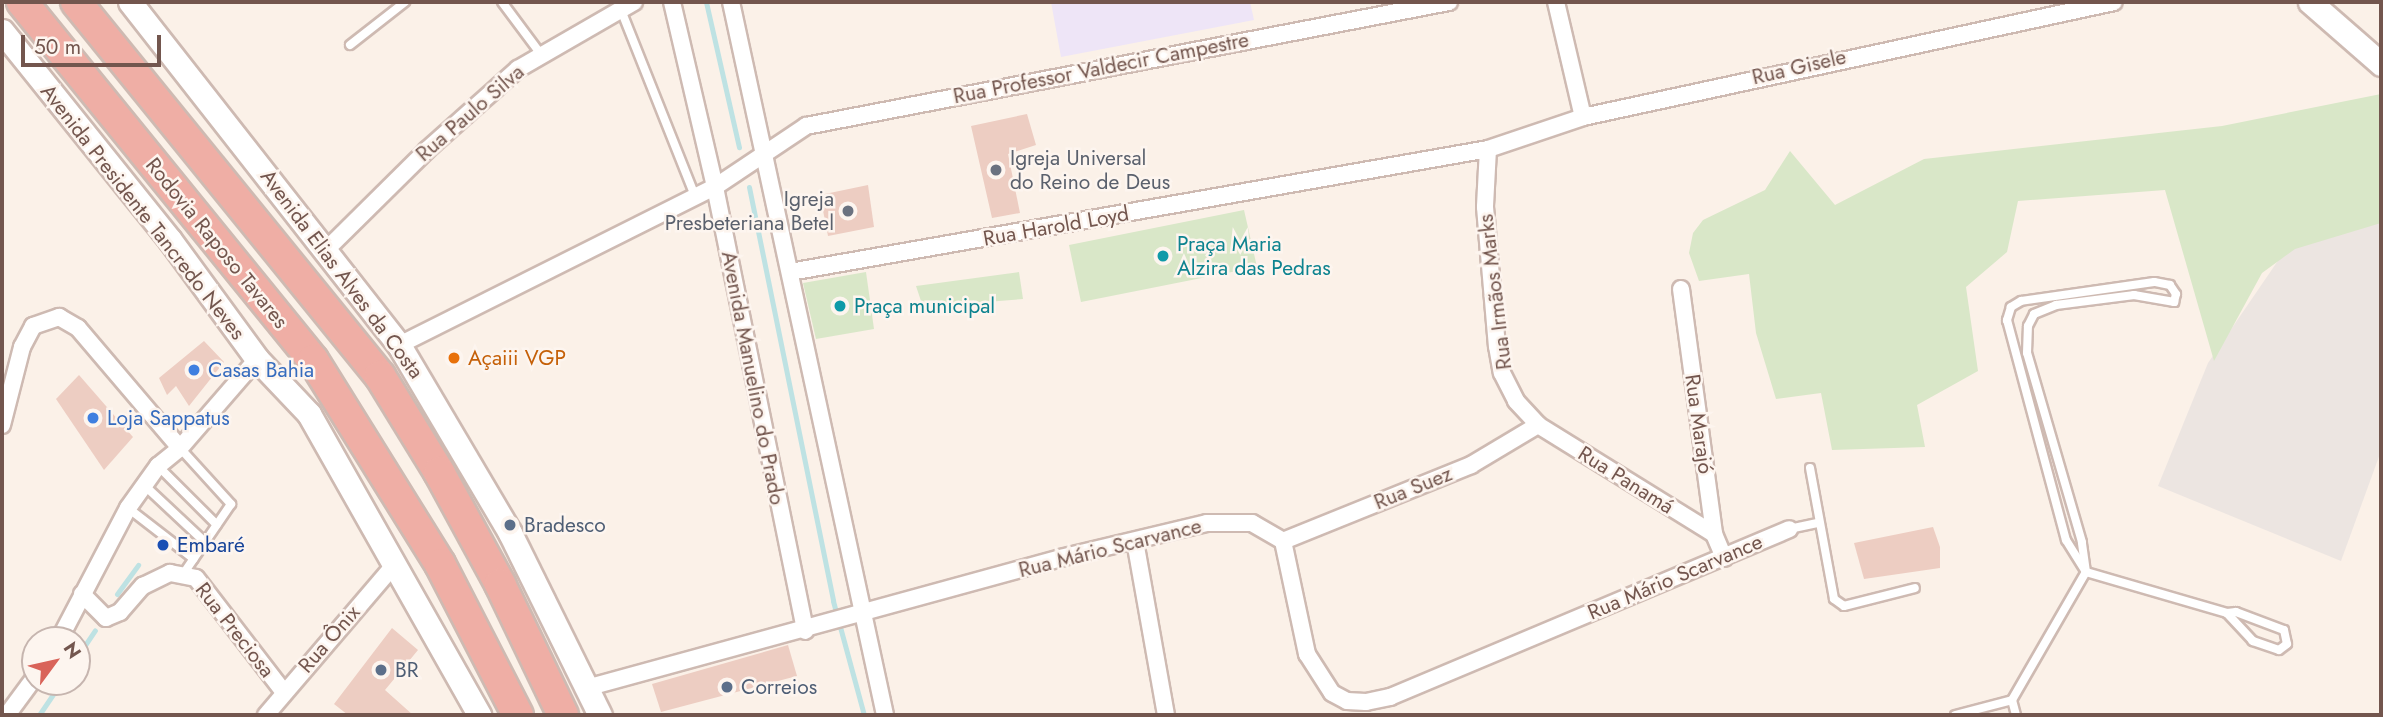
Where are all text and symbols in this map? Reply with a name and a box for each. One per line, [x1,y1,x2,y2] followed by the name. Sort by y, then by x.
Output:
[24,21,164,65] scale bar
[951,27,1251,109] street label: Rua Professor Valdecir Campestre
[34,32,81,62] text: 50 m
[1749,44,1849,90] street label: Rua Gisele
[411,59,529,167] street label: Rua Paulo Silva
[35,79,251,345] street label: Avenida Presidente Tancredo Neves
[1010,145,1170,195] place label: Igreja Universal do Reino de Deus
[140,153,294,333] street label: Rodovia Raposo Tavares
[988,162,1004,178] marker: Igreja Universal do Reino de Deus
[255,165,429,383] street label: Avenida Elias Alves da Costa
[665,186,834,236] place label: Igreja Presbeteriana Betel
[981,201,1131,251] street label: Rua Harold Loyd
[840,203,856,219] marker: Igreja Presbeteriana Betel
[1473,213,1517,371] street label: Rua Irmãos Marks
[1177,231,1331,281] place label: Praça Maria Alzira das Pedras
[1155,248,1171,264] marker: Praça Maria Alzira das Pedras
[716,249,790,507] street label: Avenida Manuelino do Prado
[854,293,995,319] place label: Praça municipal
[832,298,848,314] marker: Praça municipal
[468,345,566,371] place label: Açaiii VGP
[446,350,462,366] marker: Açaiii VGP
[208,357,314,383] place label: Casas Bahia
[186,362,202,378] marker: Casas Bahia
[1680,373,1718,475] street label: Rua Marajó
[107,405,230,431] place label: Loja Sappatus
[85,410,101,426] marker: Loja Sappatus
[1574,441,1678,519] street label: Rua Panamá
[1370,461,1456,515] street label: Rua Suez
[524,512,606,538] place label: Bradesco
[1016,513,1204,583] street label: Rua Mário Scarvance
[502,517,518,533] marker: Bradesco
[1584,529,1766,625] street label: Rua Mário Scarvance
[177,532,245,558] place label: Embaré
[155,537,171,553] marker: Embaré
[190,578,280,682] street label: Rua Preciosa
[293,600,365,678] street label: Rua Ônix
[21,626,91,696] north arrow
[57,637,88,664] text: N
[395,657,418,683] place label: BR
[373,662,389,678] marker: BR
[741,674,817,700] place label: Correios
[719,679,735,695] marker: Correios

